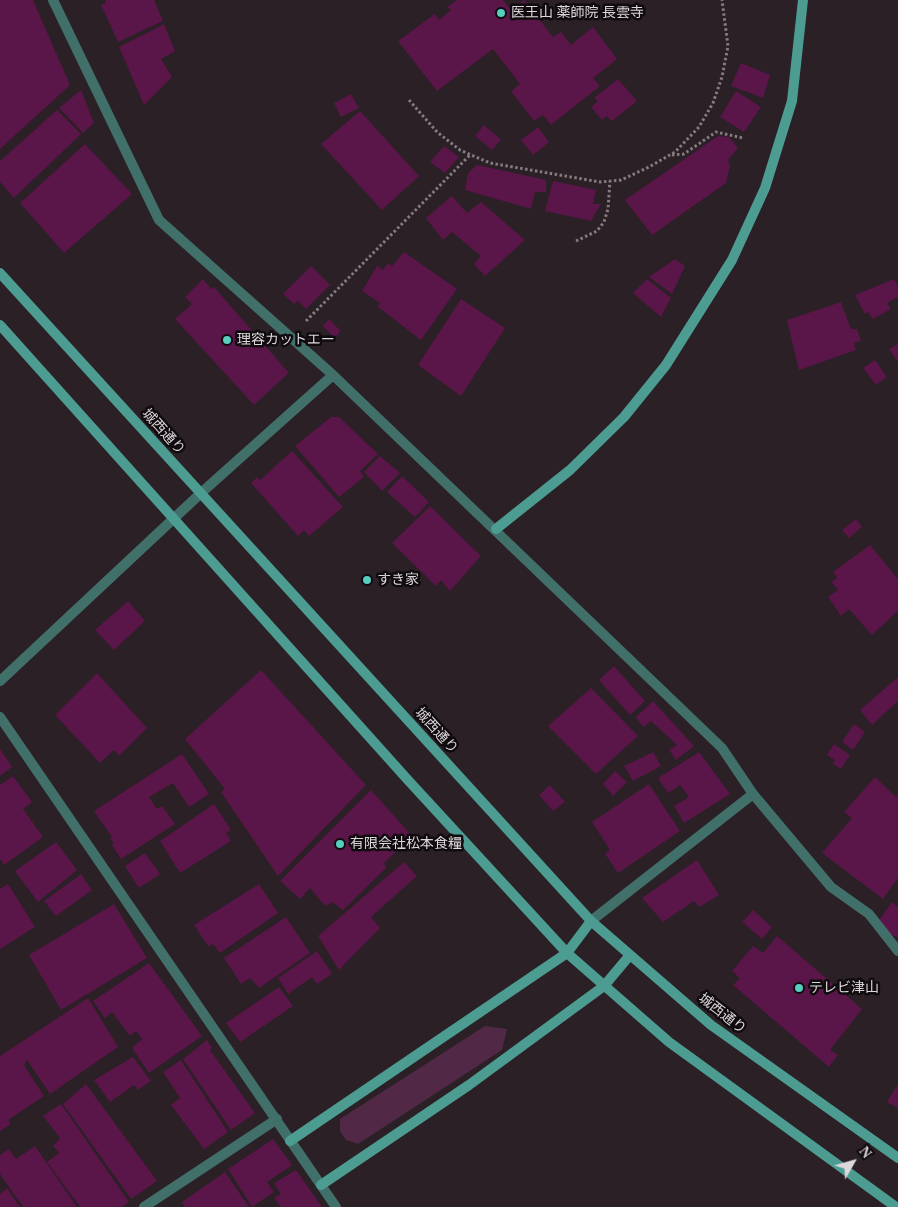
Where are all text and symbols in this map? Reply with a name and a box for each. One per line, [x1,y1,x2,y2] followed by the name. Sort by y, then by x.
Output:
[511,5,644,21] place label: 医王山 薬師院 長雲寺
[495,7,507,19] marker: 医王山 薬師院 長雲寺
[237,332,335,348] place label: 理容カットエー
[221,334,233,346] marker: 理容カットエー
[138,406,188,458] street label: 城西通り
[377,572,419,588] place label: すき家
[361,574,373,586] marker: すき家
[411,705,461,757] street label: 城西通り
[350,836,462,852] place label: 有限会社松本食糧
[334,838,346,850] marker: 有限会社松本食糧
[809,980,879,996] place label: テレビ津山
[793,982,805,994] marker: テレビ津山
[695,990,749,1038] street label: 城西通り
[828,1137,878,1187] north arrow
[856,1144,874,1161] text: N

